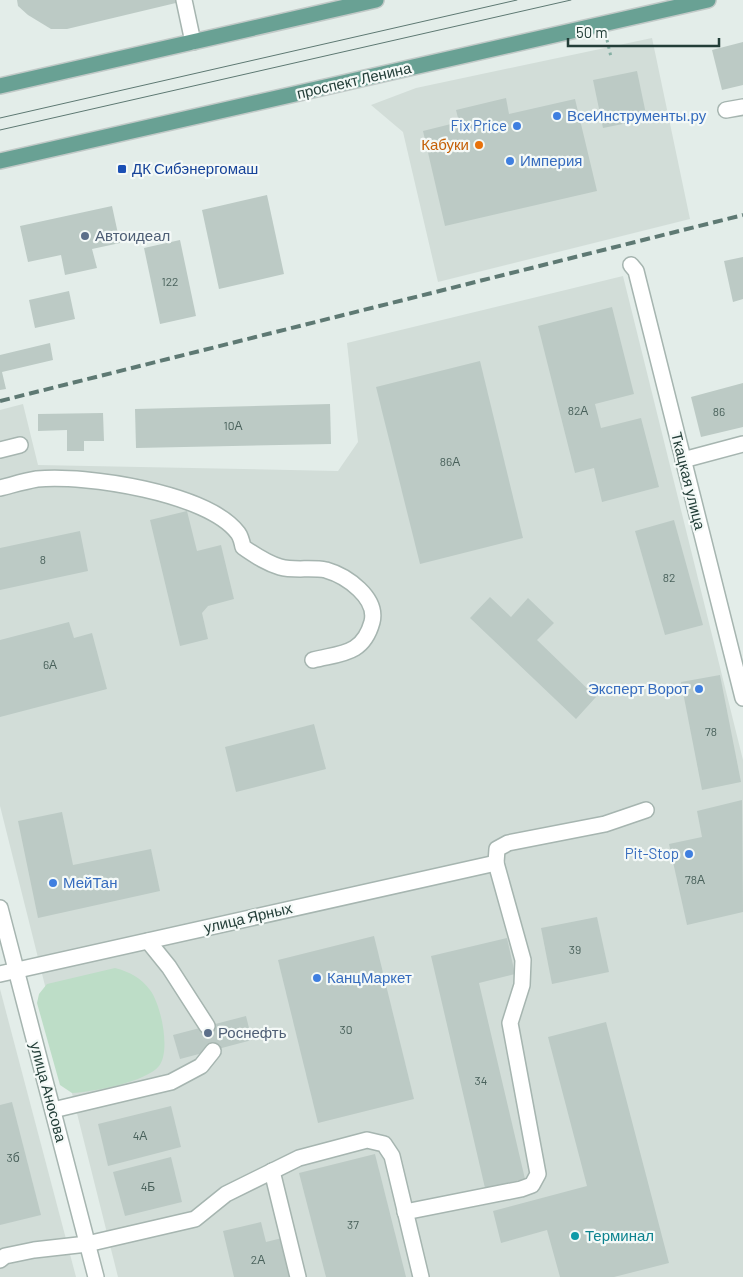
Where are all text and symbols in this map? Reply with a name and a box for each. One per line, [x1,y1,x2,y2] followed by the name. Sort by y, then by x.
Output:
[568,15,719,47] scale bar
[576,23,608,41] text: 50 m
[295,58,413,102] street label: проспект Ленина
[567,106,707,124] place label: ВсеИнструменты.ру
[551,110,563,122] marker: ВсеИнструменты.ру
[451,116,507,134] place label: Fix Price
[511,120,523,132] marker: Fix Price
[421,135,469,153] place label: Кабуки
[473,139,485,151] marker: Кабуки
[520,151,582,169] place label: Империя
[504,155,516,167] marker: Империя
[132,159,258,177] place label: ДК Сибэнергомаш
[116,163,128,175] marker: ДК Сибэнергомаш
[95,226,170,244] place label: Автоидеал
[79,230,91,242] marker: Автоидеал
[161,274,179,288] house number: 122
[568,403,588,417] house number: 82А
[713,404,725,418] house number: 86
[224,418,242,432] house number: 10А
[668,430,710,532] street label: Ткацкая улица
[440,454,460,468] house number: 86А
[40,552,46,566] house number: 8
[663,570,675,584] house number: 82
[43,657,57,671] house number: 6А
[588,679,689,697] place label: Эксперт Ворот
[693,683,705,695] marker: Эксперт Ворот
[705,724,717,738] house number: 78
[625,844,679,862] place label: Pit-Stop
[683,848,695,860] marker: Pit-Stop
[685,872,705,886] house number: 78А
[63,873,118,891] place label: МейТан
[47,877,59,889] marker: МейТан
[202,898,294,936] street label: улица Ярных
[569,942,581,956] house number: 39
[327,968,412,986] place label: КанцМаркет
[311,972,323,984] marker: КанцМаркет
[340,1022,352,1036] house number: 30
[218,1023,287,1041] place label: Роснефть
[202,1027,214,1039] marker: Роснефть
[27,1040,71,1144] street label: улица Аносова
[475,1073,487,1087] house number: 34
[133,1128,147,1142] house number: 4А
[6,1150,20,1164] house number: 3б
[141,1179,155,1193] house number: 4Б
[347,1217,359,1231] house number: 37
[585,1226,654,1244] place label: Терминал
[569,1230,581,1242] marker: Терминал
[251,1252,265,1266] house number: 2А

